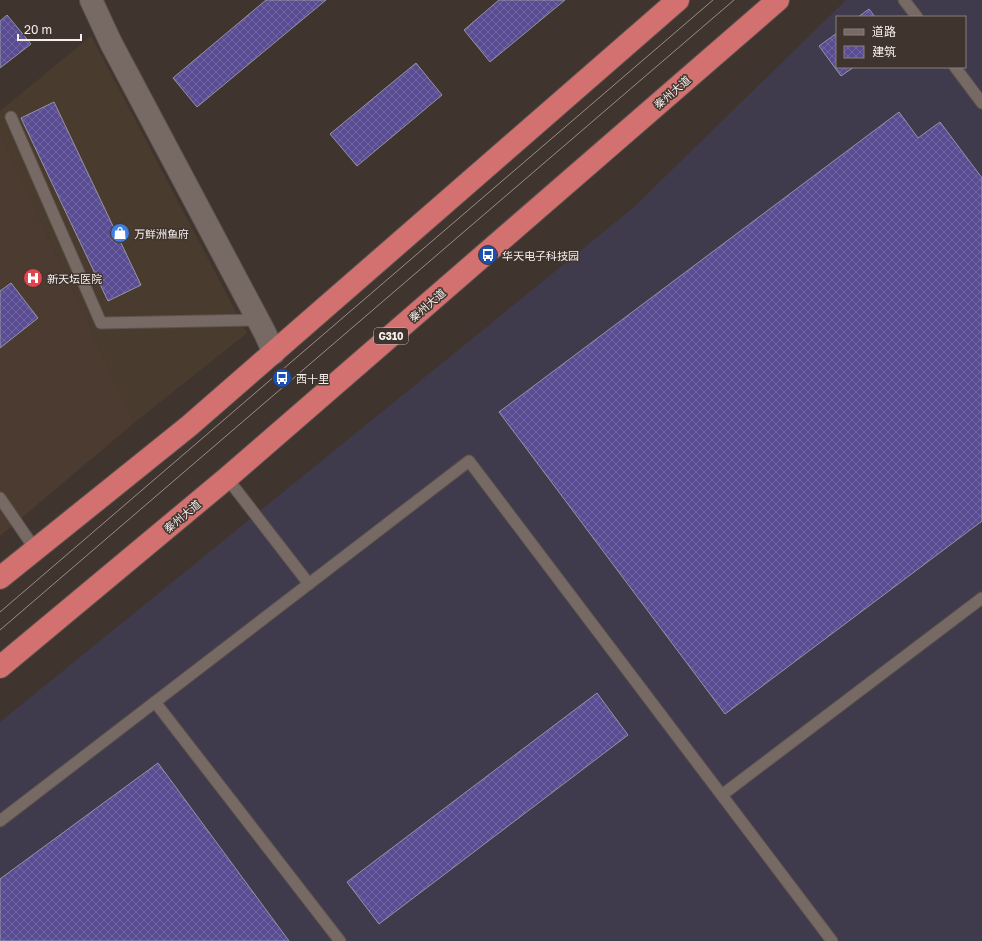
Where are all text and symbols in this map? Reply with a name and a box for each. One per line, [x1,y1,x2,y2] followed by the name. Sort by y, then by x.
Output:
[18,16,81,42] scale bar
[836,16,966,68] legend
[24,22,52,37] text: 20 m
[872,24,896,39] text: 道路
[872,44,896,59] text: 建筑
[651,73,693,111] street label: 秦州大道
[109,222,131,244] shop icon: 万鲜洲鱼府
[134,227,189,240] place label: 万鲜洲鱼府
[477,244,499,266] bus stop icon: 华天电子科技园
[502,249,579,262] place label: 华天电子科技园
[22,267,44,289] hospital icon: 新天坛医院
[47,272,102,285] place label: 新天坛医院
[406,286,448,324] street label: 秦州大道
[374,328,408,344] road number: G310
[271,367,293,389] bus stop icon: 西十里
[296,372,329,385] place label: 西十里
[161,497,203,535] street label: 秦州大道

